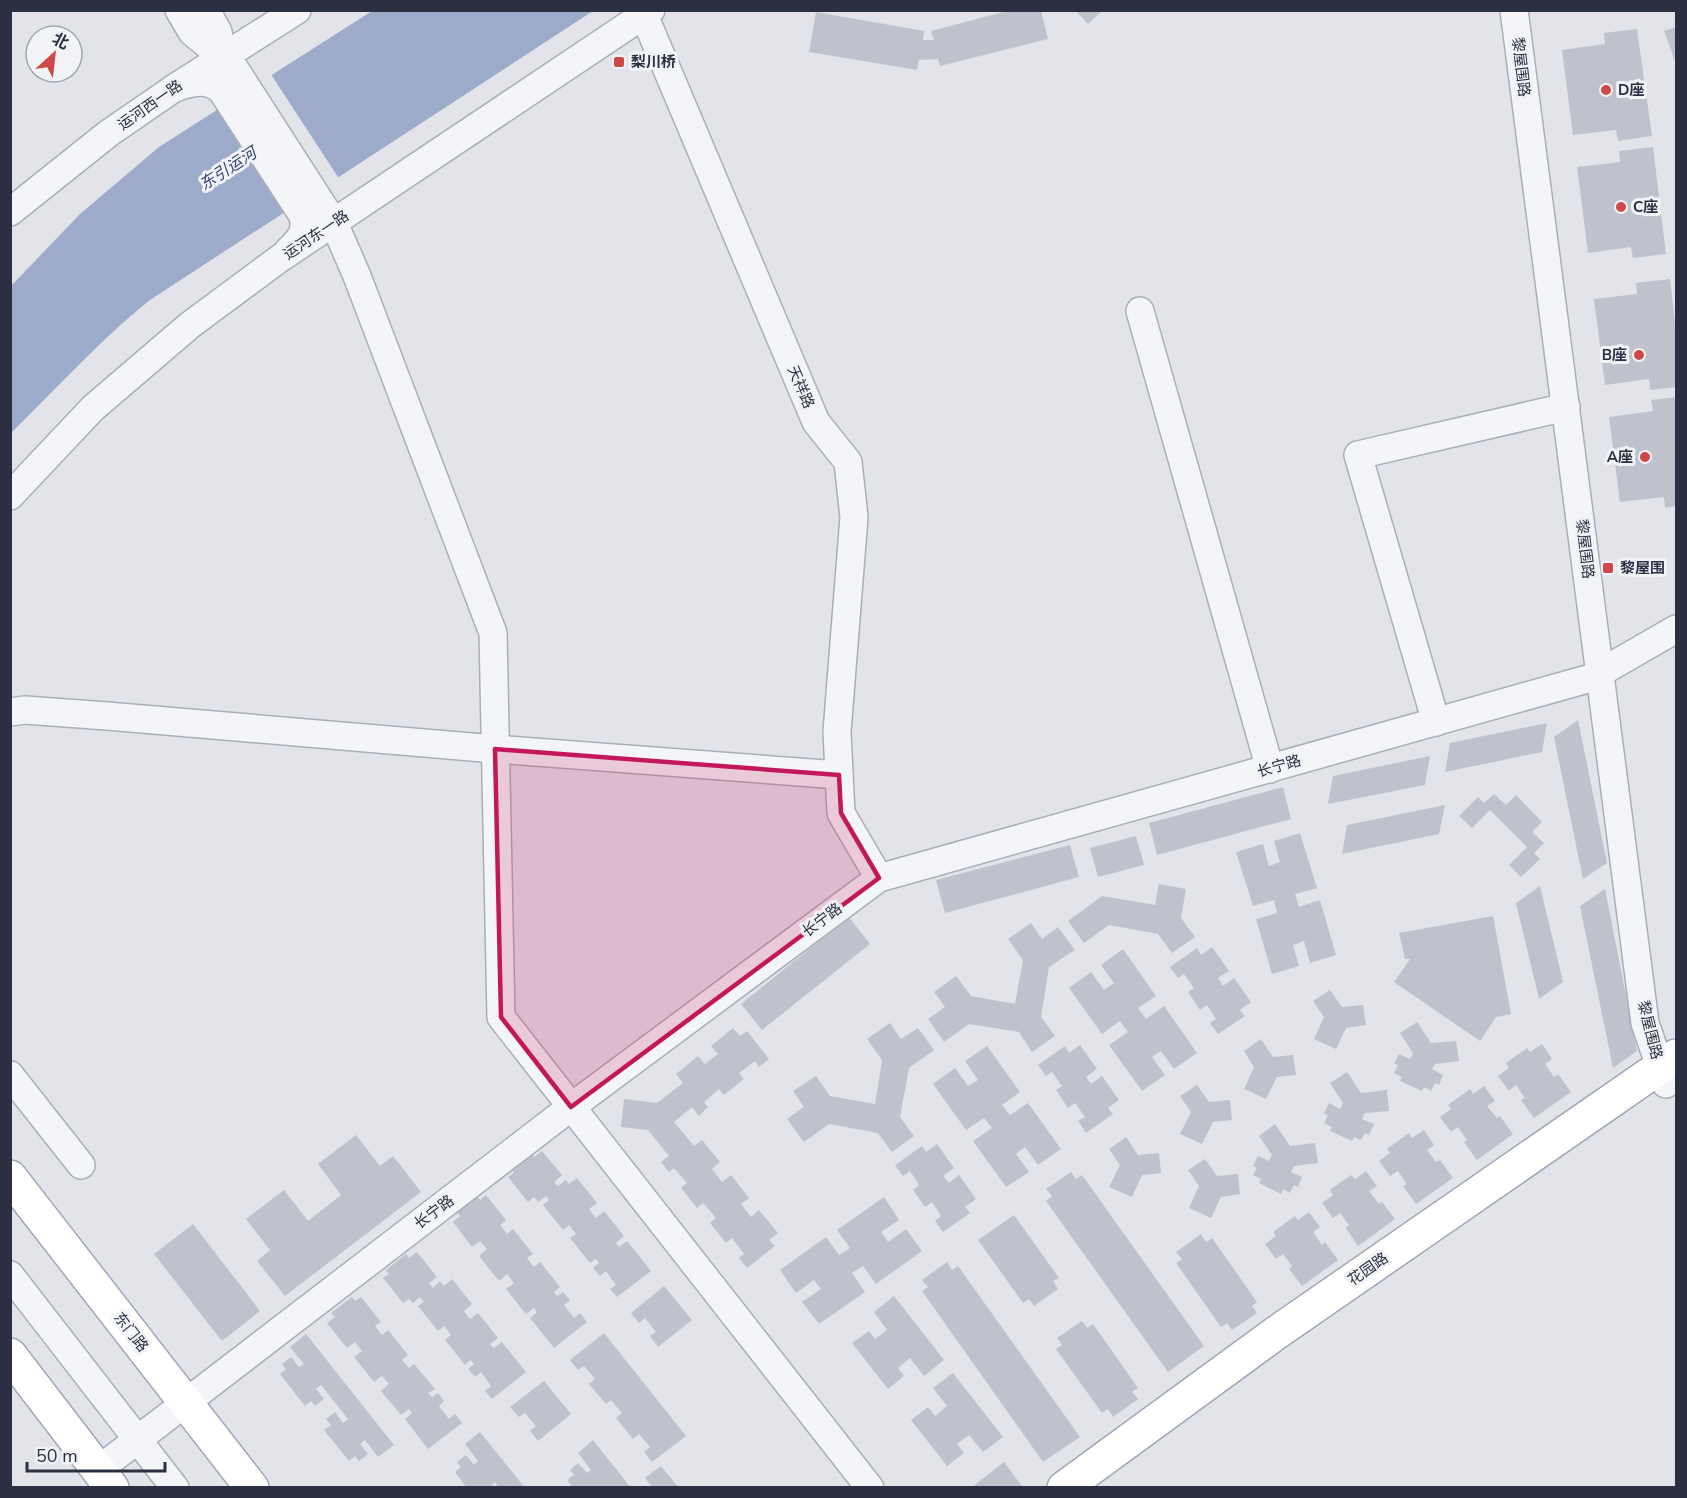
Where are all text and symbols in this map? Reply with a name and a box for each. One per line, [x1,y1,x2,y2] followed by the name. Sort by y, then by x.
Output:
[24,24,84,84] north arrow
[48,28,72,55] text: 北
[1507,36,1535,98] street label: 黎屋围路
[631,52,676,72] place label: 梨川桥
[612,55,626,69] marker: 梨川桥
[114,75,186,135] street label: 运河西一路
[1618,80,1644,100] place label: D座
[1599,83,1613,97] marker: D座
[195,141,263,196] water label: 东引运河
[1633,197,1658,217] place label: C座
[1614,200,1628,214] marker: C座
[279,206,353,264] street label: 运河东一路
[1602,345,1627,365] place label: B座
[1632,348,1646,362] marker: B座
[783,362,819,412] street label: 天祥路
[1607,447,1633,467] place label: A座
[1638,450,1652,464] marker: A座
[1571,518,1599,580] street label: 黎屋围路
[1620,558,1665,578] place label: 黎屋围
[1601,561,1615,575] marker: 黎屋围
[1255,750,1303,782] street label: 长宁路
[798,898,846,942] street label: 长宁路
[1633,998,1667,1062] street label: 黎屋围路
[410,1190,458,1234] street label: 长宁路
[1344,1248,1392,1290] street label: 花园路
[109,1308,153,1356] street label: 东门路
[27,1435,165,1473] scale bar
[36,1444,78,1468] text: 50 m

